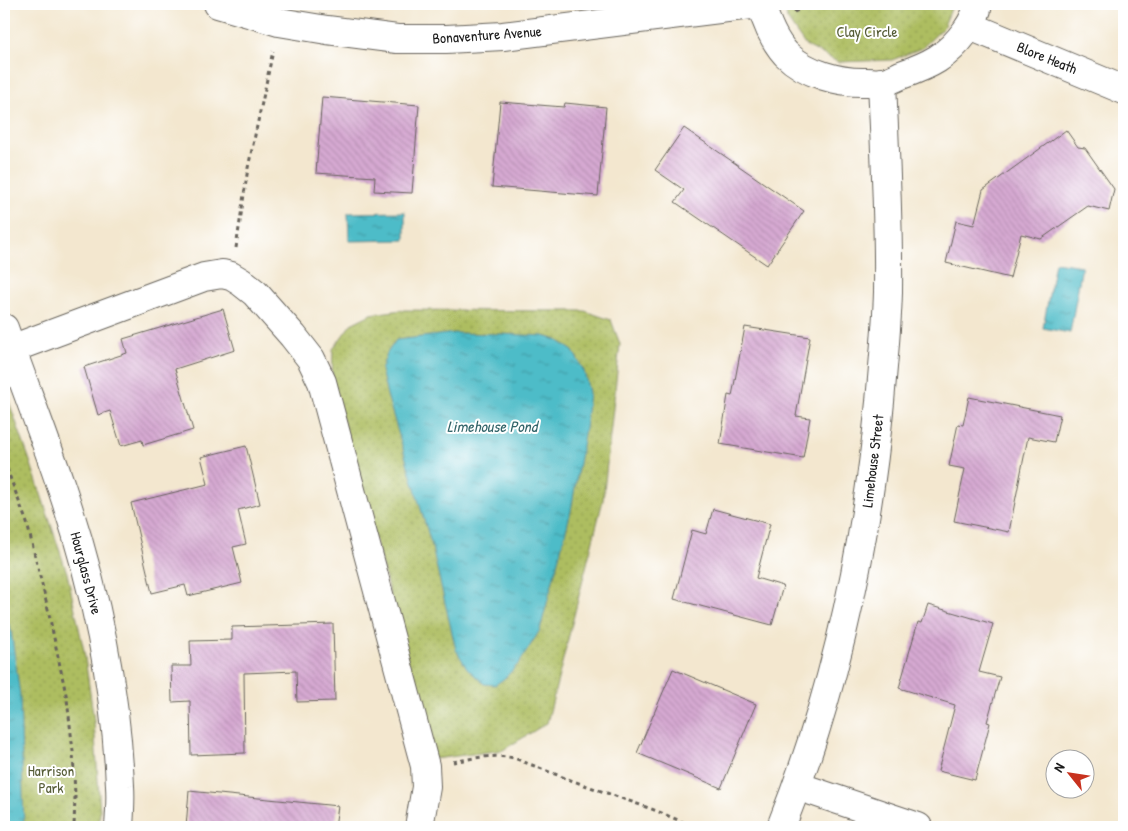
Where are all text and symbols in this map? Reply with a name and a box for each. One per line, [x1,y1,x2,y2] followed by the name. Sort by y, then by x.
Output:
[432,20,542,49] street label: Bonaventure Avenue
[836,21,898,42] park label: Clay Circle
[1014,36,1080,79] street label: Blore Heath
[856,412,889,509] street label: Limehouse Street
[447,415,540,437] water label: Limehouse Pond
[65,529,108,616] street label: Hourglass Drive
[1046,748,1096,798] north arrow
[1048,759,1069,775] text: N
[28,760,74,798] park label: Harrison Park

